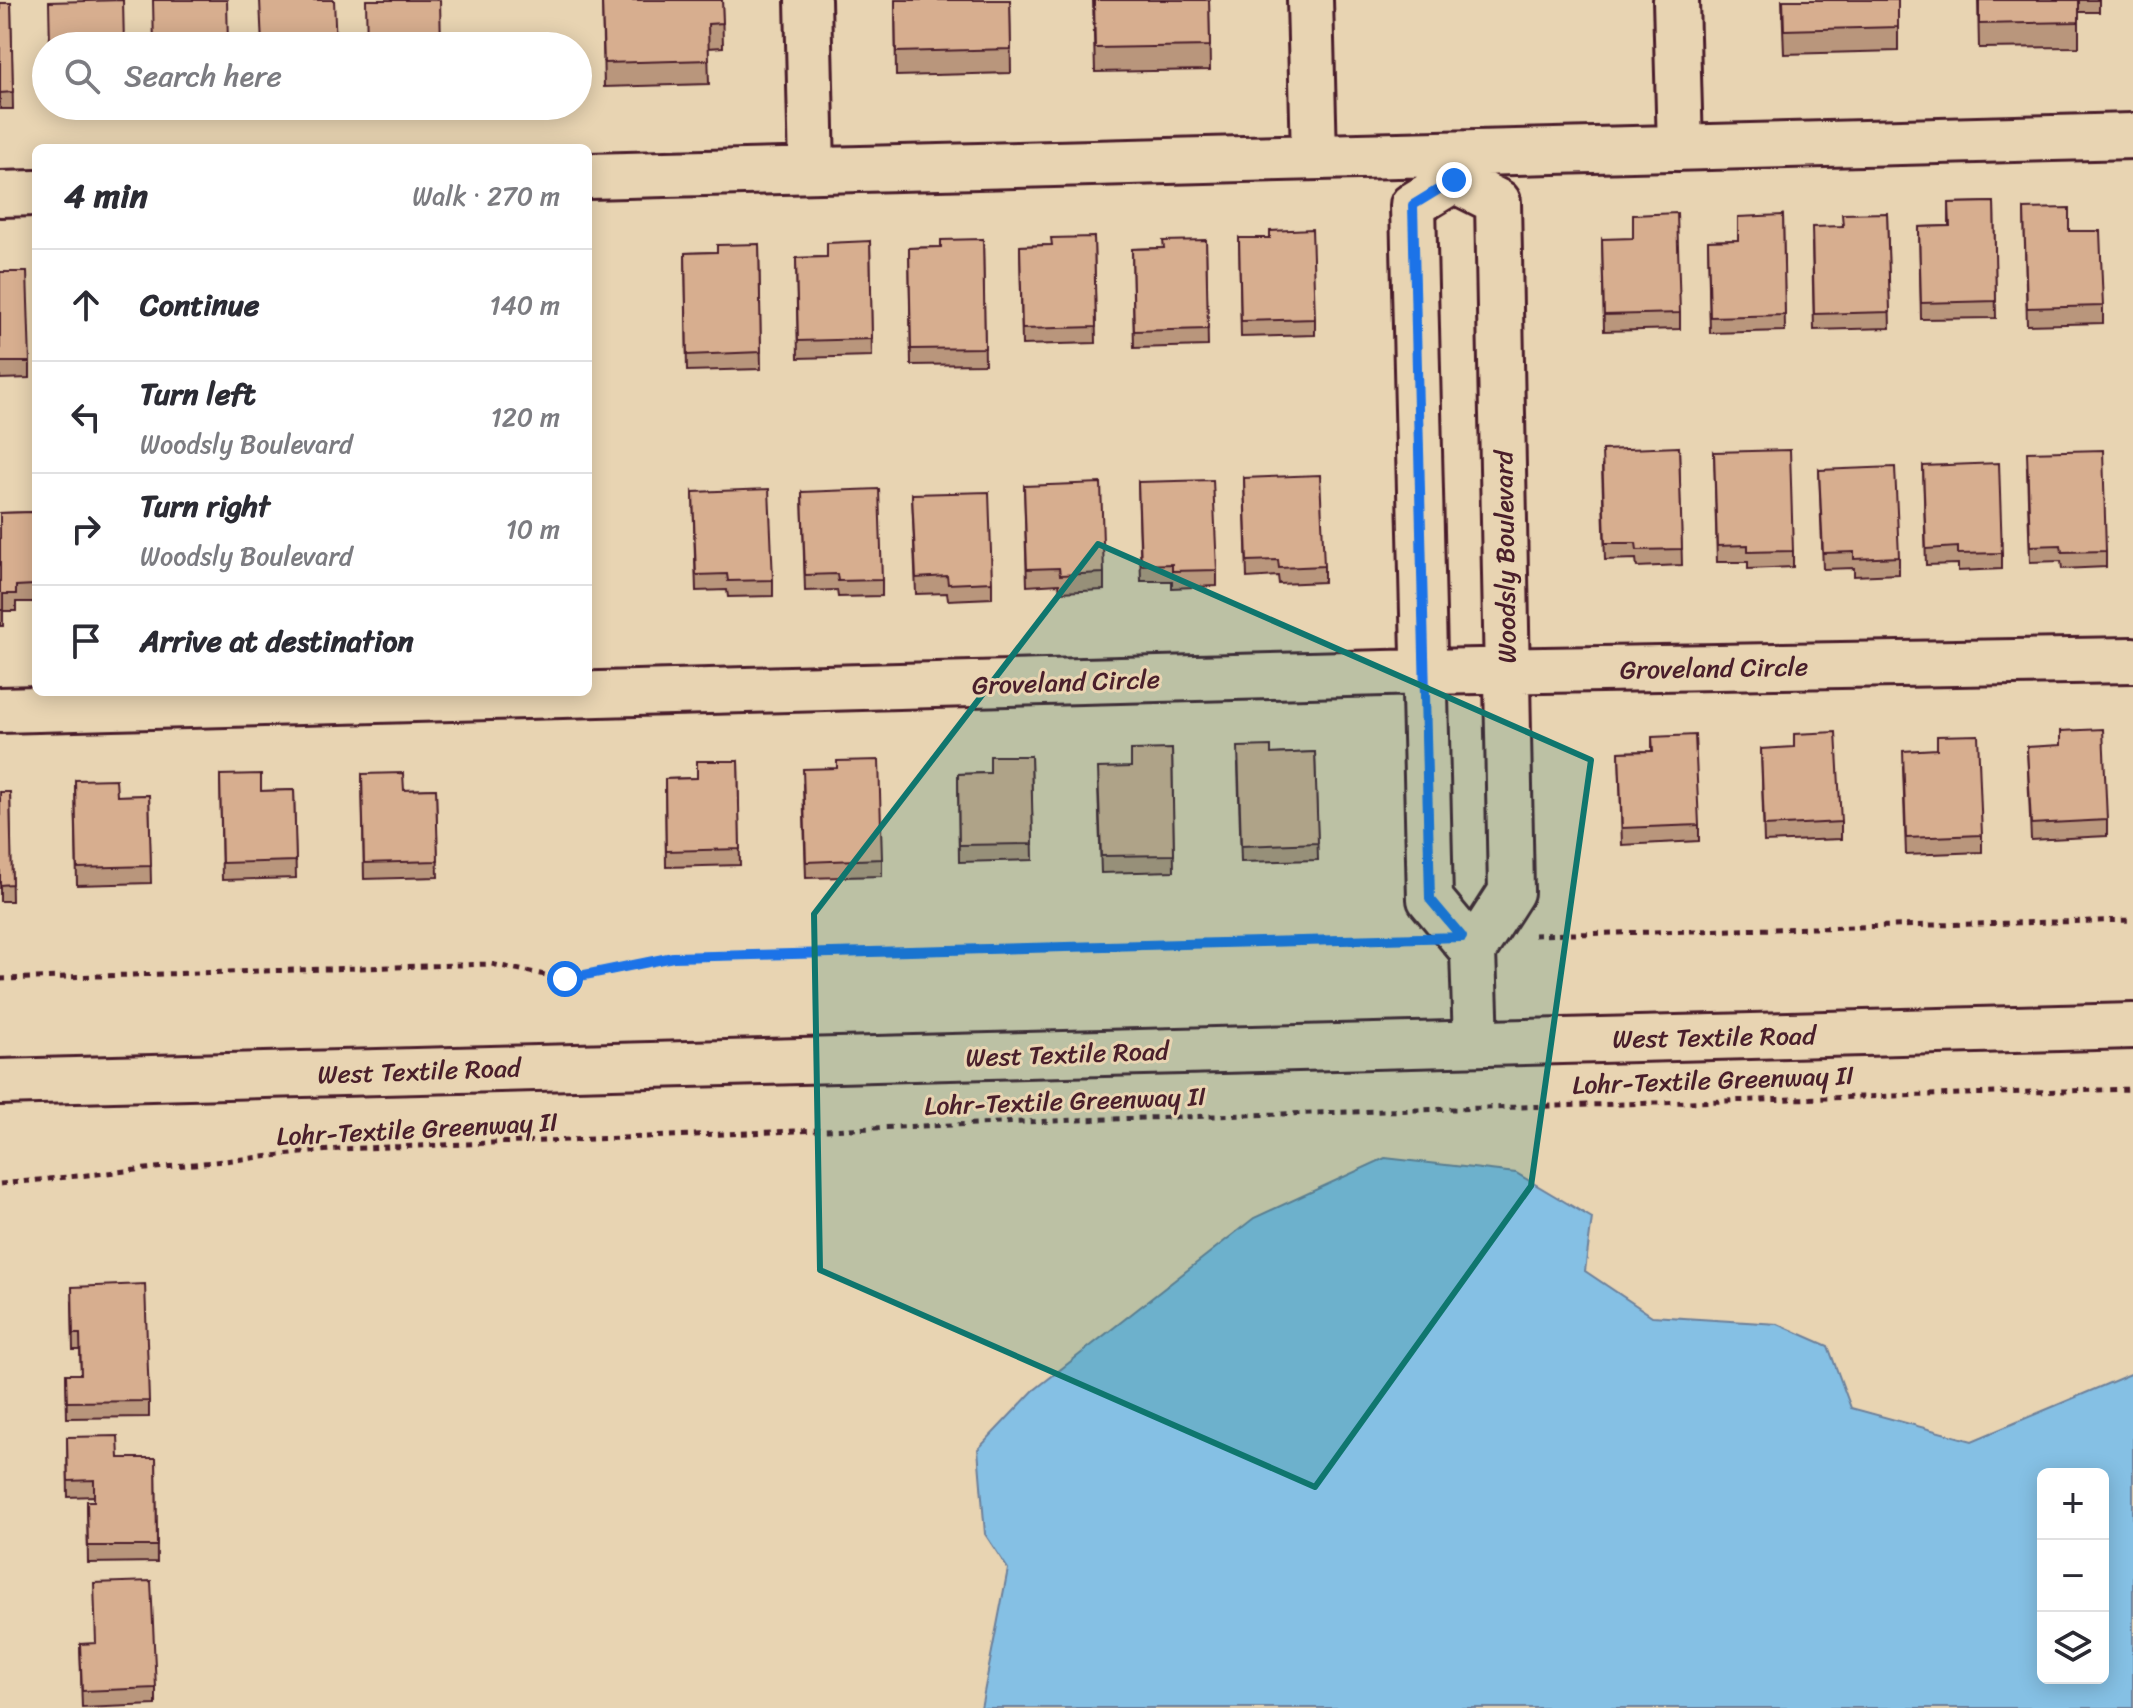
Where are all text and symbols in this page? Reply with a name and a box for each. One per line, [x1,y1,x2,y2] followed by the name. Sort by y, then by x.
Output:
[32,32,592,120] search box
[124,49,282,103] text: Search here
[60,54,104,98] icon: search
[1436,162,1472,198] route end
[64,166,148,226] text: 4 min
[412,173,560,219] text: Walk · 270 m
[140,278,259,332] text: Continue
[489,282,560,328] text: 140 m
[64,283,108,327] icon: ahead
[140,367,256,421] text: Turn left
[491,394,560,440] text: 120 m
[64,395,108,439] icon: left
[140,421,353,467] text: Woodsly Boulevard
[1480,448,1530,664] street label: Woodsly Boulevard
[140,479,270,533] text: Turn right
[506,506,560,552] text: 10 m
[64,507,108,551] icon: right
[140,533,353,579] text: Woodsly Boulevard
[140,614,414,668] text: Arrive at destination
[64,619,108,663] icon: arrive
[1619,643,1809,693] street label: Groveland Circle
[971,656,1161,708] street label: Groveland Circle
[547,961,583,997] route start
[1612,1012,1818,1062] street label: West Textile Road
[965,1027,1172,1081] street label: West Textile Road
[317,1044,524,1098] street label: West Textile Road
[1571,1052,1855,1108] street label: Lohr-Textile Greenway II
[923,1073,1207,1129] street label: Lohr-Textile Greenway II
[275,1099,559,1159] street label: Lohr-Textile Greenway II
[2037,1468,2109,1684] map controls
[2037,1468,2109,1540] button: +
[2037,1540,2109,1612] button: −
[2037,1612,2109,1684] button: layers

